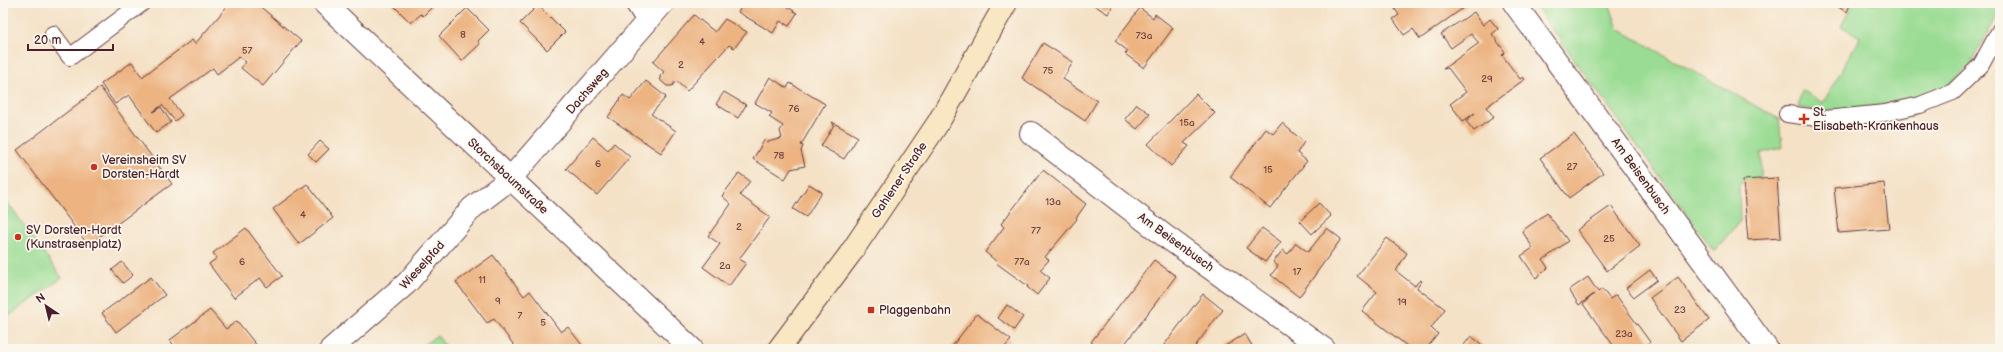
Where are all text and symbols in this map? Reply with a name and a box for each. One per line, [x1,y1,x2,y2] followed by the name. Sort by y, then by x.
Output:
[28,26,113,52] scale bar
[460,29,466,41] house number: 8
[1136,30,1153,42] house number: 73a
[34,33,61,48] text: 20 m
[699,36,705,48] house number: 4
[242,45,252,57] house number: 57
[678,59,684,71] house number: 2
[563,65,612,117] street label: Dachsweg
[1043,65,1054,77] house number: 75
[1481,73,1493,85] house number: 29
[788,103,800,115] house number: 76
[1813,105,1939,134] place label: St. Elisabeth-Krankenhaus
[1798,113,1810,125] marker: St. Elisabeth-Krankenhaus
[1179,117,1195,129] house number: 15a
[464,135,551,218] street label: Storchsbaumstraße
[1608,135,1674,218] street label: Am Beisenbusch
[868,139,931,221] street label: Gahlener Straße
[774,150,785,162] house number: 78
[102,153,187,182] place label: Vereinsheim SV Dorsten-Hardt
[595,158,601,170] house number: 6
[1567,161,1577,173] house number: 27
[89,162,99,172] marker: Vereinsheim SV Dorsten-Hardt
[1263,164,1273,176] house number: 15
[1045,196,1061,208] house number: 13a
[300,209,306,221] house number: 4
[1135,210,1217,275] street label: Am Beisenbusch
[736,221,742,233] house number: 2
[26,223,122,252] place label: SV Dorsten-Hardt (Kunstrasenplatz)
[1031,225,1041,237] house number: 77
[13,232,23,242] marker: SV Dorsten-Hardt (Kunstrasenplatz)
[1603,233,1615,245] house number: 25
[397,238,448,293] street label: Wieselpfad
[239,256,245,268] house number: 6
[1014,256,1030,268] house number: 77a
[719,260,731,272] house number: 2a
[1293,266,1301,278] house number: 17
[478,274,486,286] house number: 11
[26,286,66,326] north arrow
[33,291,48,306] text: N
[495,295,501,307] house number: 9
[1397,296,1407,308] house number: 19
[879,303,951,318] place label: Plaggenbahn
[1674,304,1686,316] house number: 23
[866,305,876,315] marker: Plaggenbahn
[518,310,523,322] house number: 7
[540,317,546,329] house number: 5
[1615,328,1633,340] house number: 23a

